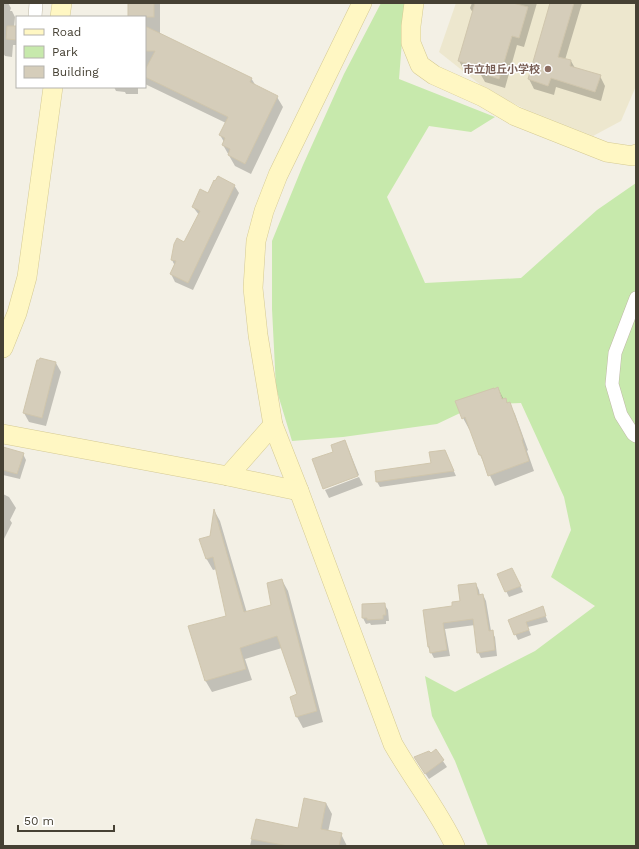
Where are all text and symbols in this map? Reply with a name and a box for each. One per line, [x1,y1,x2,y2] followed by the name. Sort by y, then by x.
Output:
[16,16,146,88] legend
[52,25,81,39] text: Road
[52,45,78,59] text: Park
[463,63,540,76] place label: 市立旭丘小学校
[543,64,553,74] marker: 市立旭丘小学校
[52,65,99,79] text: Building
[18,807,114,833] scale bar
[24,814,54,828] text: 50 m

